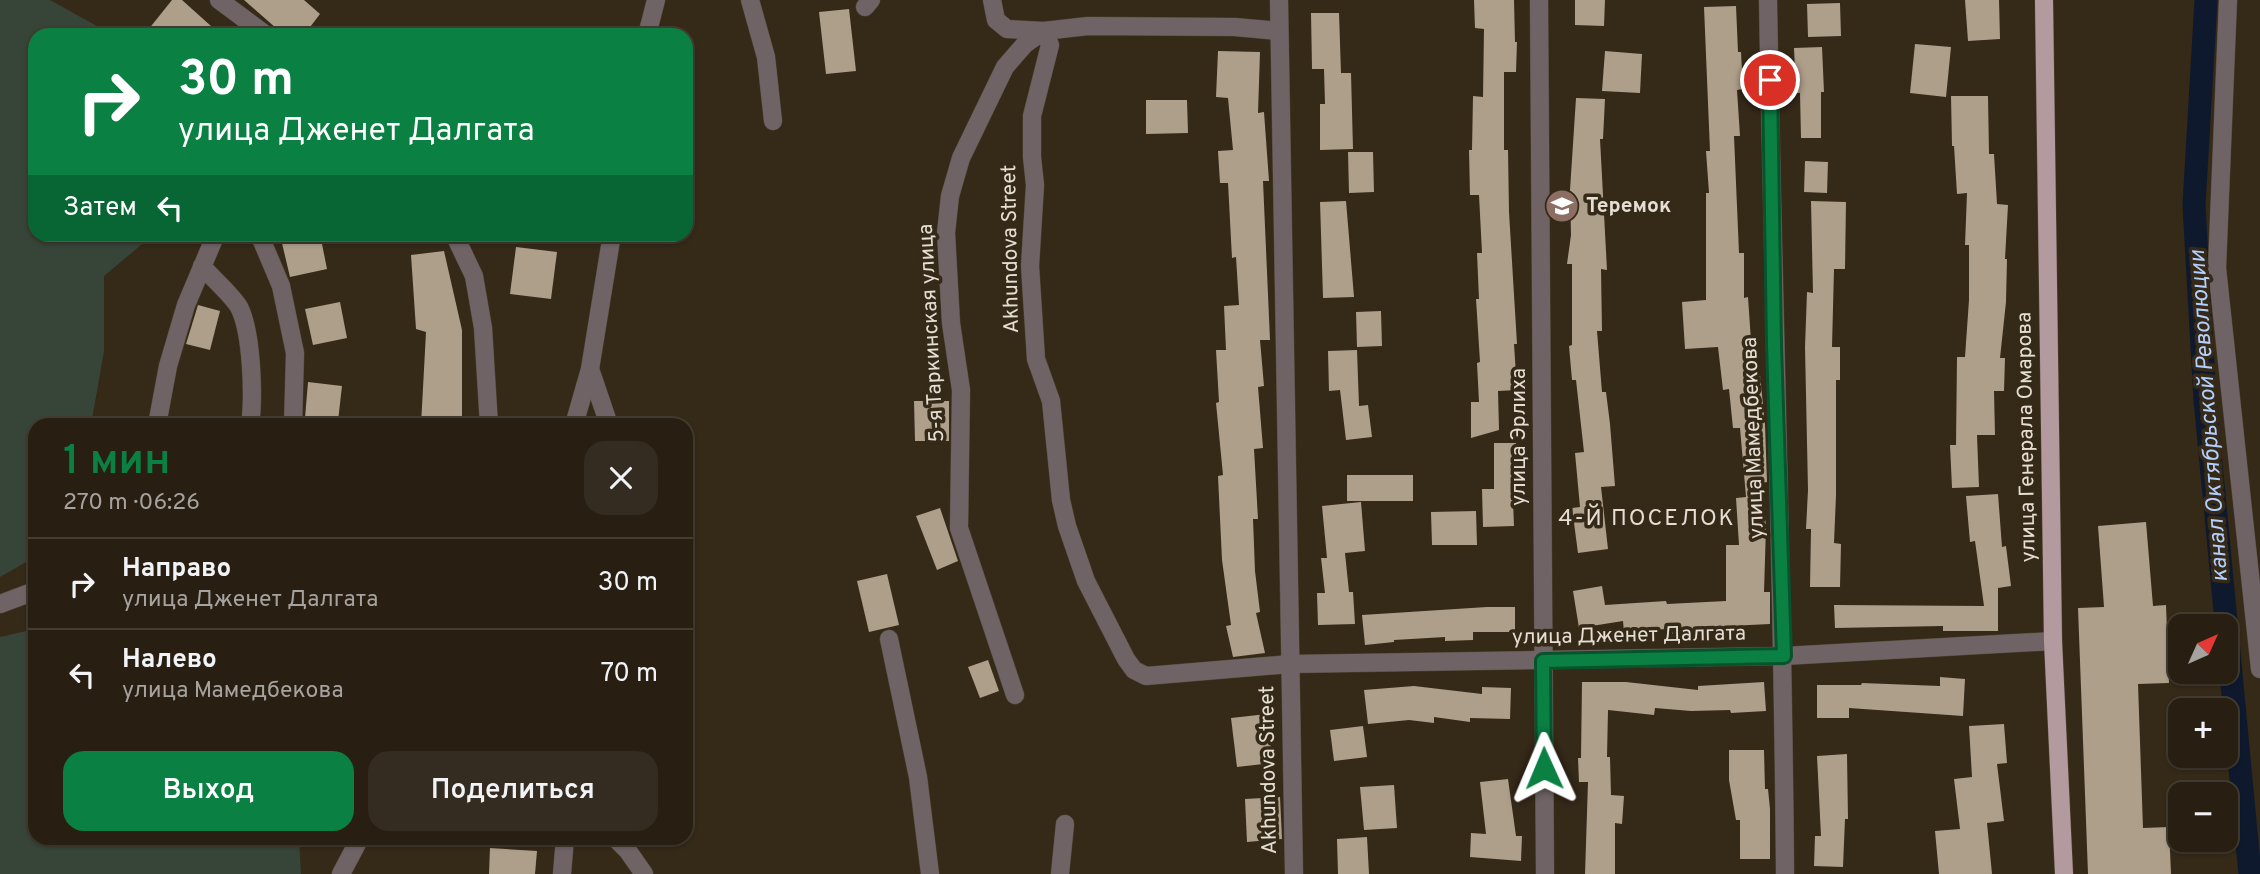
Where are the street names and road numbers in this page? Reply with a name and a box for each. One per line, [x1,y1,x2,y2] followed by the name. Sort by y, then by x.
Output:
[996,164,1026,334] street label: Akhundova Street
[913,223,951,443] street label: 5-я Таркинская улица
[2011,311,2043,563] street label: улица Генерала Омарова
[1737,336,1771,540] street label: улица Мамедбекова
[1506,368,1533,506] street label: улица Эрлиха
[1512,620,1746,652] street label: улица Дженет Далгата
[1254,685,1284,855] street label: Akhundova Street

